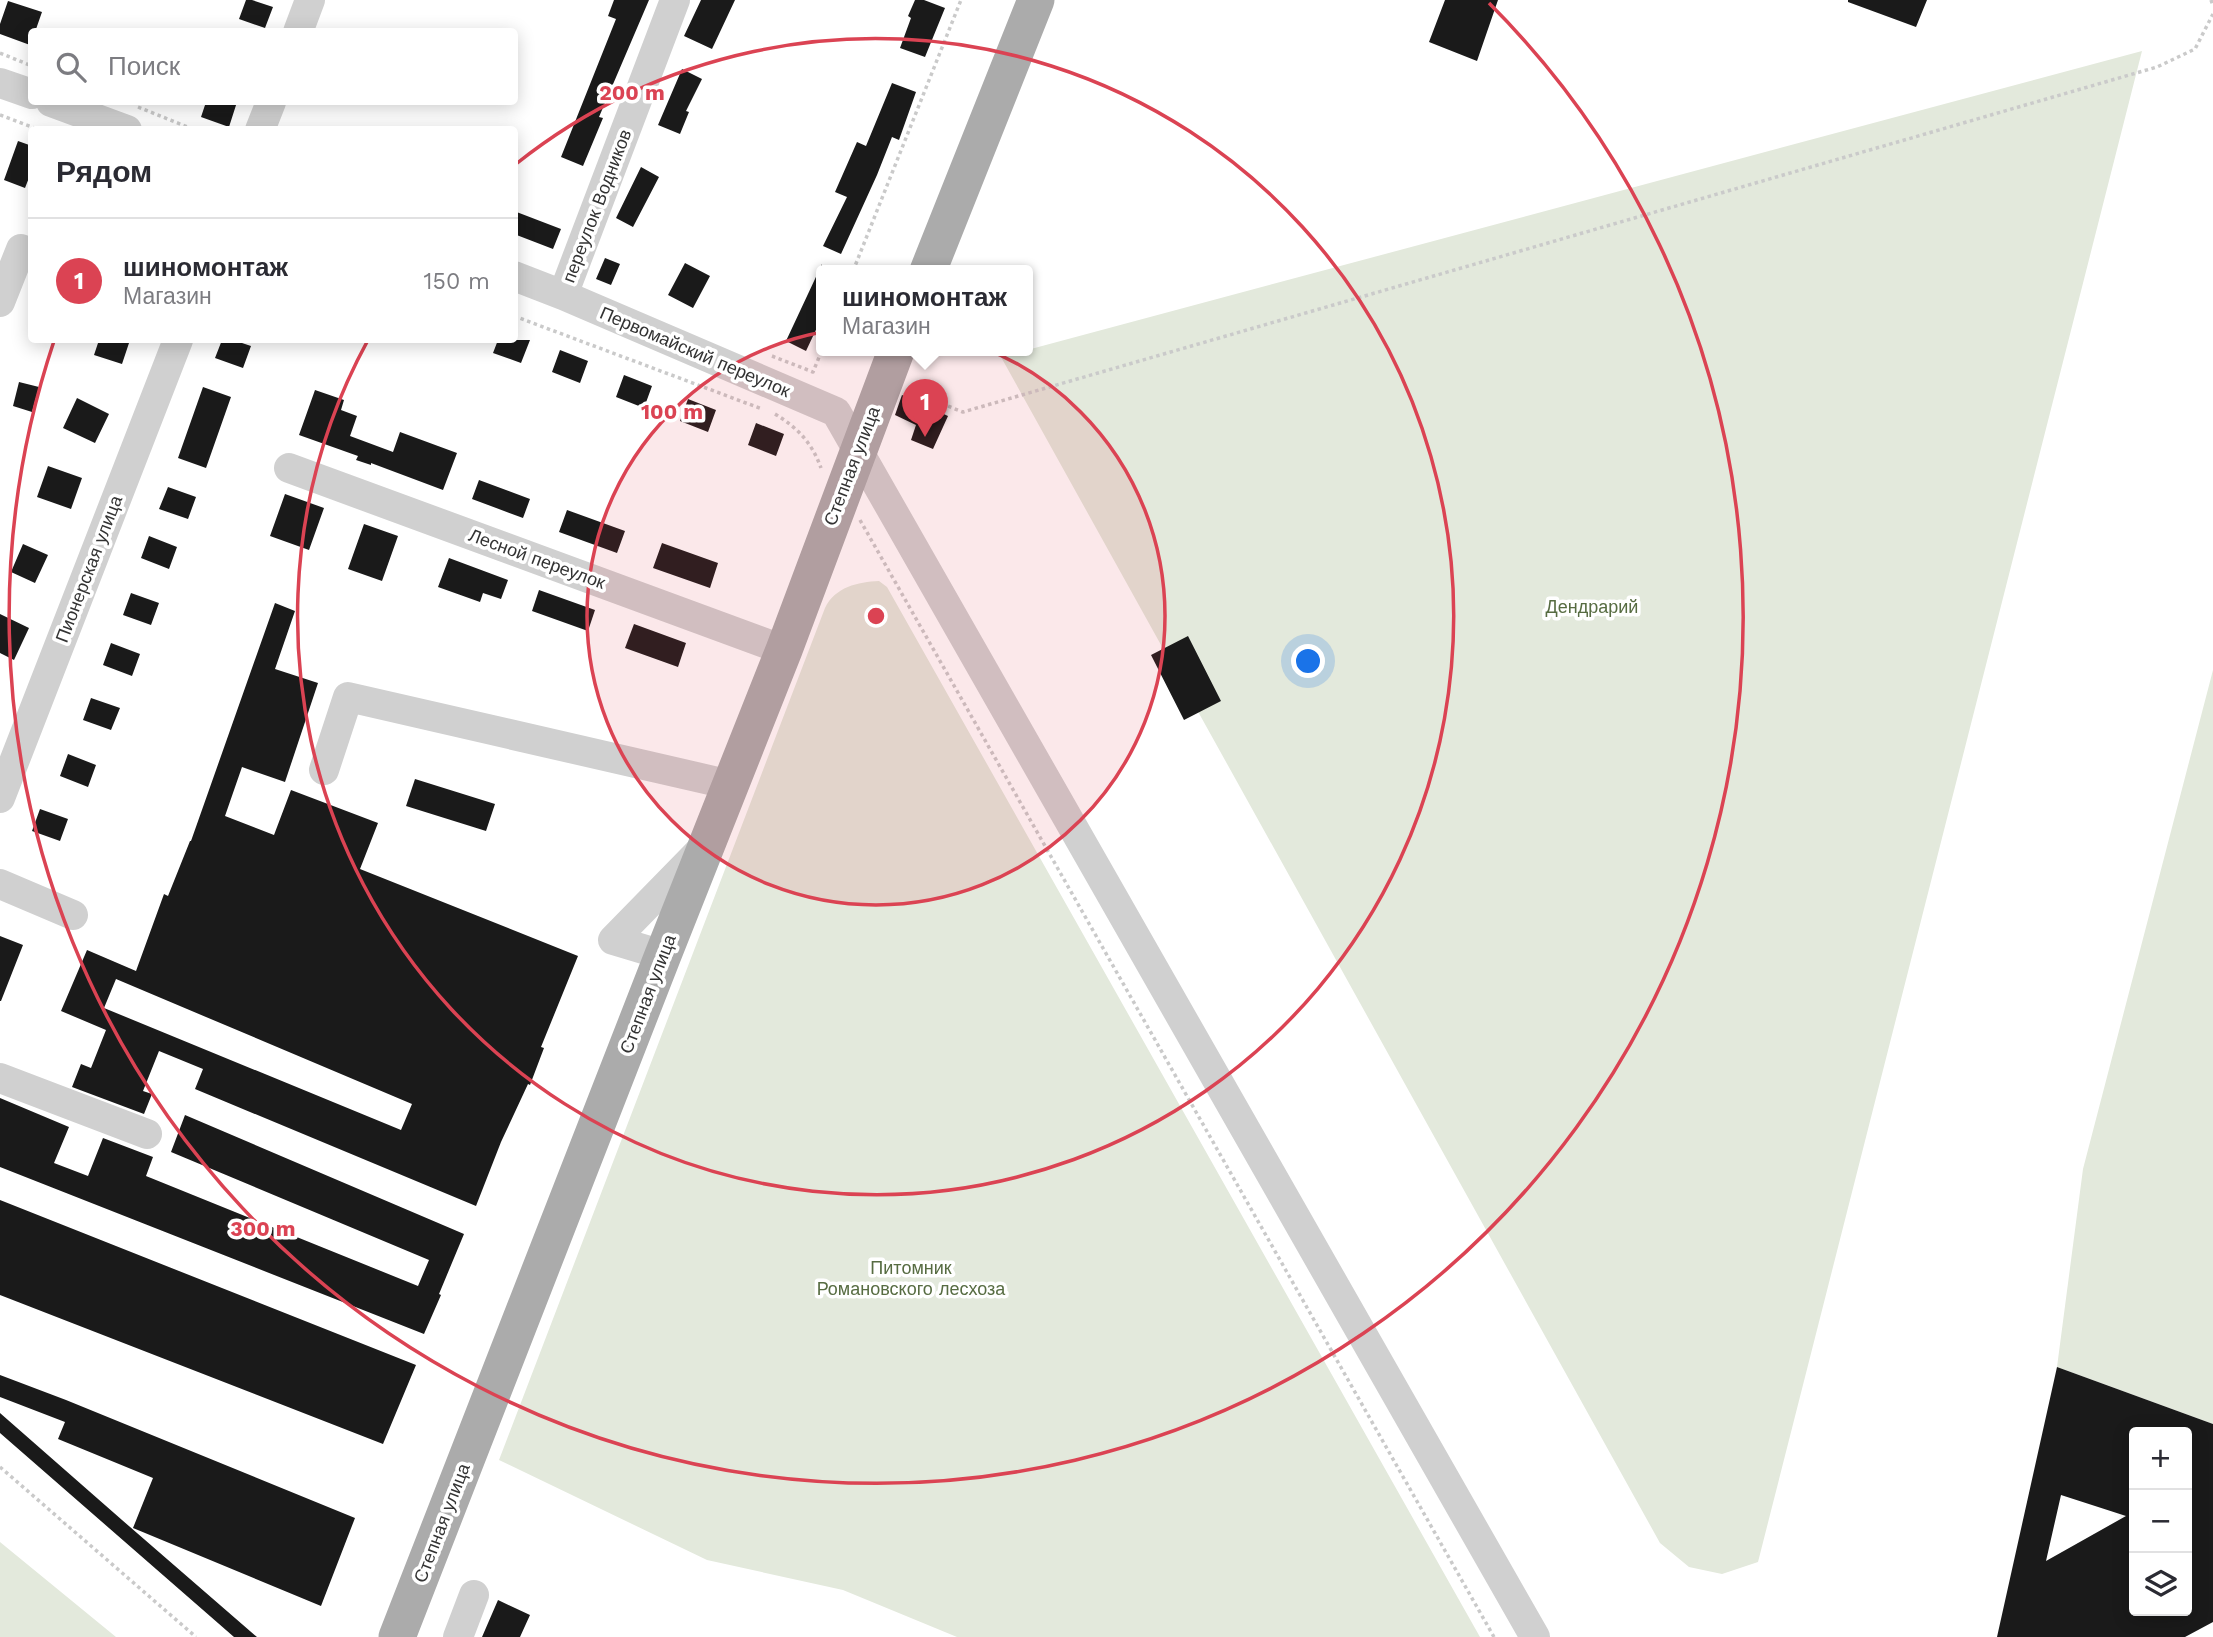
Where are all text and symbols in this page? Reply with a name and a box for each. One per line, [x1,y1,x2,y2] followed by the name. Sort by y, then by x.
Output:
[28,28,518,105] search box
[52,48,90,86] icon: search
[108,51,180,81] text: Поиск
[599,80,665,105] text: 200 m
[558,126,635,286] street label: переулок Водников
[56,154,152,189] text: Рядом
[123,252,288,282] text: шиномонтаж
[816,265,1033,356] popup
[74,268,84,295] text: 1
[424,268,490,295] text: 150 m
[842,282,1007,312] text: шиномонтаж
[123,283,212,310] text: Магазин
[597,302,794,401] street label: Первомайский переулок
[842,313,931,340] text: Магазин
[902,379,948,437] pin: 1
[641,399,703,424] text: 100 m
[819,402,884,528] street label: Степная улица
[51,492,127,645] street label: Пионерская улица
[466,524,608,593] street label: Лесной переулок
[1546,596,1638,617] park label: Дендрарий
[864,604,888,628] centre of rings
[1291,644,1325,678] your location
[615,930,680,1056] street label: Степная улица
[230,1216,296,1241] text: 300 m
[817,1257,1006,1299] park label: Питомник Романовского лесхоза
[2129,1427,2192,1616] map controls
[2129,1427,2192,1490] button: +
[409,1459,474,1585] street label: Степная улица
[2129,1490,2192,1553] button: −
[2129,1553,2192,1616] button: layers

